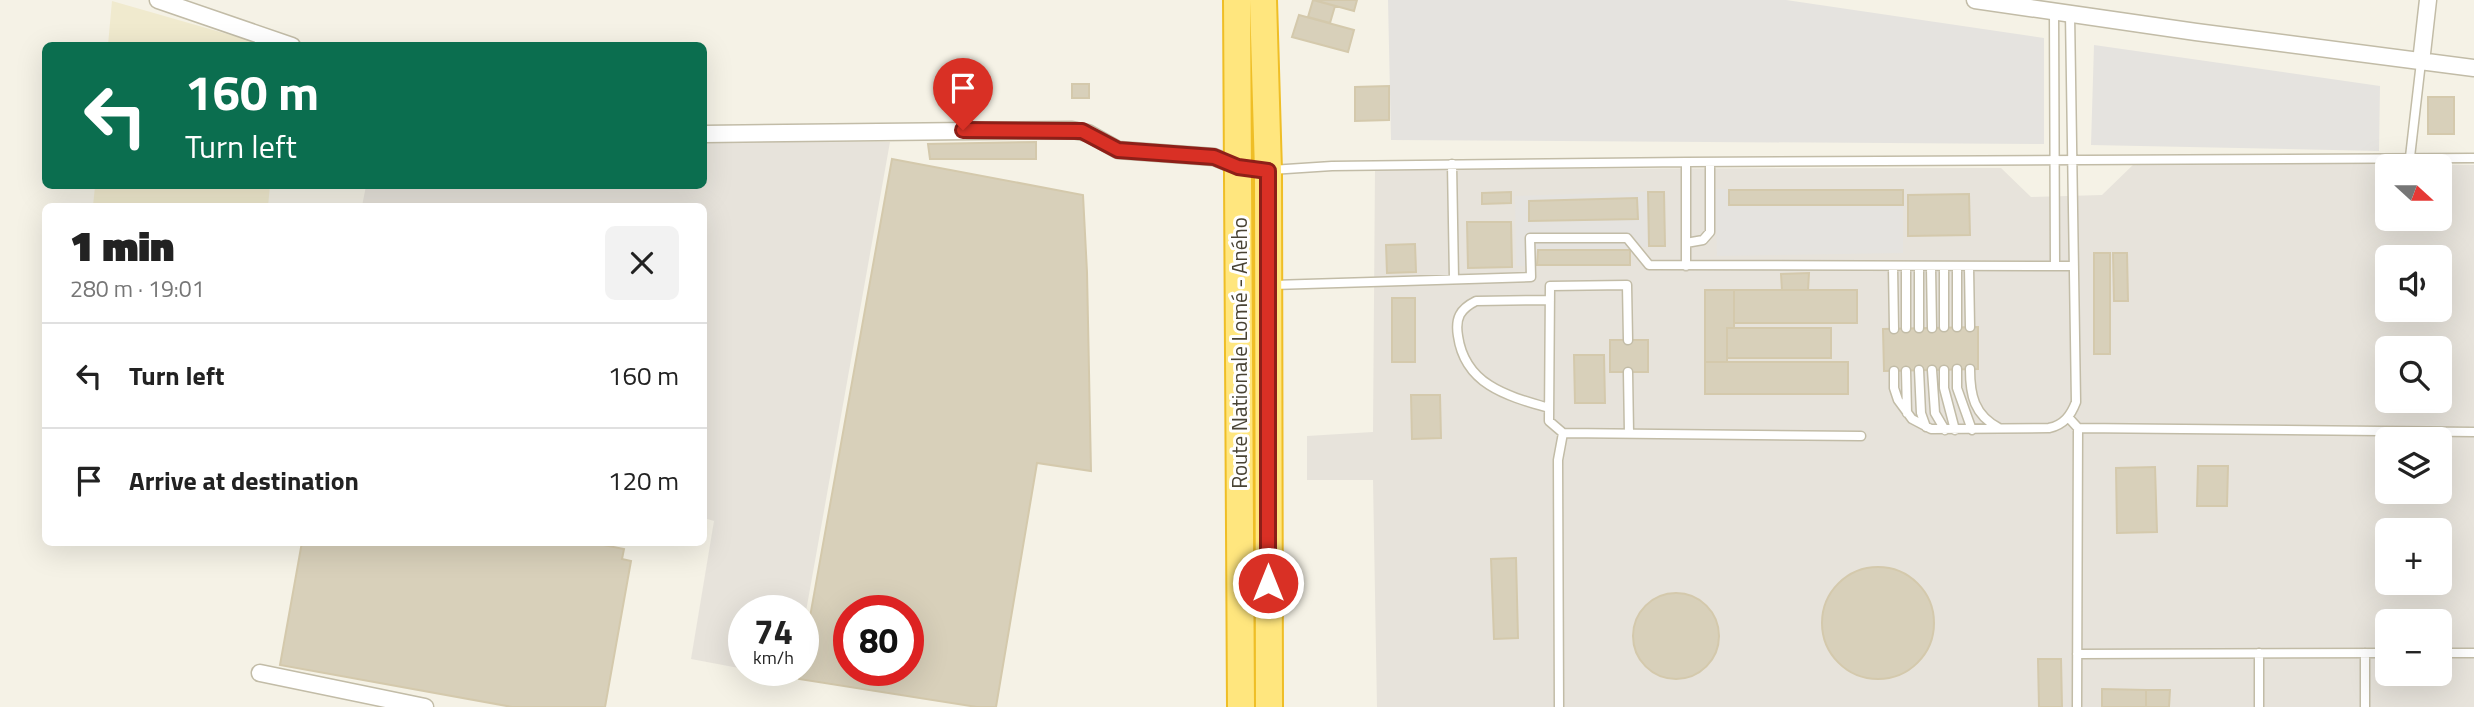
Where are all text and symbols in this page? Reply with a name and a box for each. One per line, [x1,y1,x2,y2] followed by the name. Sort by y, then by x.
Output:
[185,54,319,129] text: 160 m
[933,58,993,130] pin
[944,69,982,107] icon: arrive
[70,70,161,161] icon: left
[185,122,297,170] text: Turn left
[2375,154,2452,231] north arrow
[2375,154,2452,686] map controls
[70,213,174,277] text: 1 min
[1223,217,1255,489] street label: Route Nationale Lomé - Aného
[605,226,679,300] button: close
[2375,245,2452,322] button: sound
[70,271,205,306] text: 280 m · 19:01
[2375,336,2452,413] button: search
[129,356,224,395] text: Turn left
[608,356,679,395] text: 160 m
[70,357,108,395] icon: left
[2375,427,2452,504] button: layers
[129,461,359,500] text: Arrive at destination
[608,461,679,500] text: 120 m
[70,462,108,500] icon: arrive
[2375,518,2452,595] button: +
[1231,546,1305,620] position arrow
[833,595,924,686] speed limit sign: 80
[754,604,793,658] text: 74
[2375,609,2452,686] button: −
[753,644,794,671] text: km/h

